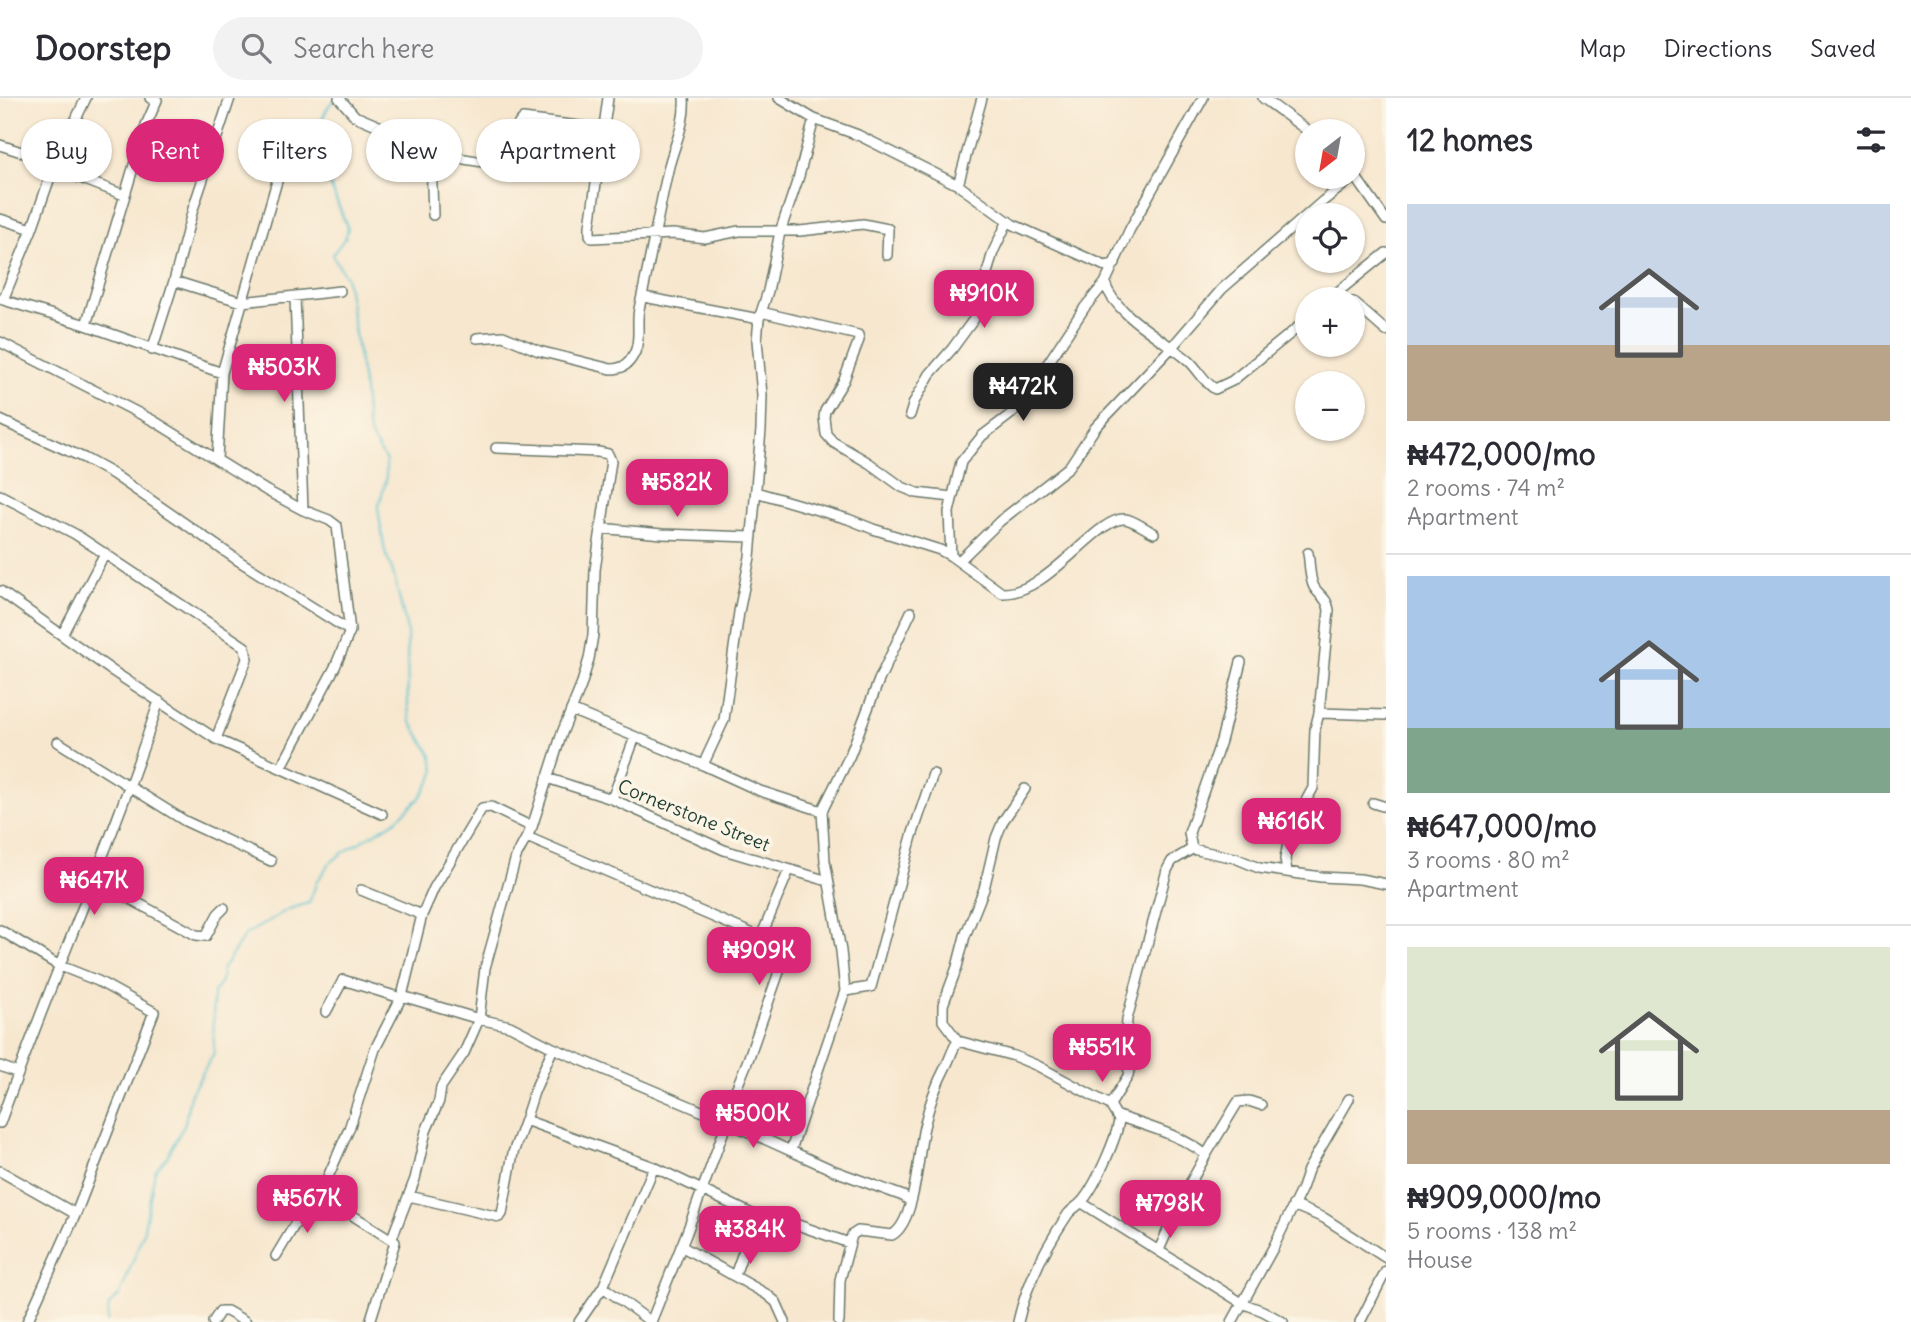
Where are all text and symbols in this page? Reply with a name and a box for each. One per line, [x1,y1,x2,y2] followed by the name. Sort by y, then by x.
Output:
[213,17,703,80] search box
[35,27,171,69] text: Doorstep
[237,29,275,67] icon: search
[293,32,434,65] text: Search here
[1579,33,1626,63] text: Map
[1664,33,1772,63] text: Directions
[1810,33,1876,63] text: Saved
[21,119,112,182] chip: Buy
[126,119,224,182] chip: Rent
[238,119,352,182] chip: Filters
[366,119,462,182] chip: New
[476,119,640,182] chip: Apartment
[1295,119,1365,189] north arrow
[1295,119,1365,441] map controls
[1407,121,1533,159] text: 12 homes
[1852,121,1890,159] icon: filters
[1295,203,1365,273] button: locate
[1586,250,1712,376] icon: home
[935,271,1033,330] pin: ₦910K
[950,278,1018,307] text: ₦910K
[1295,287,1365,357] button: +
[235,344,333,404] pin: ₦503K
[248,352,320,381] text: ₦503K
[974,364,1072,423] pin: ₦472K
[989,371,1057,400] text: ₦472K
[1295,371,1365,441] button: −
[1407,435,1596,473] text: ₦472,000/mo
[628,460,726,519] pin: ₦582K
[642,467,712,496] text: ₦582K
[1407,473,1565,502] text: 2 rooms · 74 m²
[1407,502,1519,531] text: Apartment
[1586,622,1712,748] icon: home
[614,774,774,856] street label: Cornerstone Street
[1242,798,1340,858] pin: ₦616K
[1258,806,1324,835] text: ₦616K
[1407,807,1597,845] text: ₦647,000/mo
[1407,845,1570,874] text: 3 rooms · 80 m²
[45,858,143,917] pin: ₦647K
[60,865,128,894] text: ₦647K
[1407,874,1519,903] text: Apartment
[710,928,808,987] pin: ₦909K
[723,935,795,964] text: ₦909K
[1586,993,1712,1119] icon: home
[1053,1024,1151,1084] pin: ₦551K
[1069,1032,1135,1061] text: ₦551K
[704,1090,802,1150] pin: ₦500K
[716,1098,790,1127] text: ₦500K
[258,1176,356,1235] pin: ₦567K
[1407,1178,1601,1216] text: ₦909,000/mo
[1121,1180,1219,1240] pin: ₦798K
[273,1183,341,1212] text: ₦567K
[1136,1188,1204,1217] text: ₦798K
[701,1206,799,1266] pin: ₦384K
[715,1214,785,1243] text: ₦384K
[1407,1216,1577,1245] text: 5 rooms · 138 m²
[1407,1245,1473,1274] text: House

